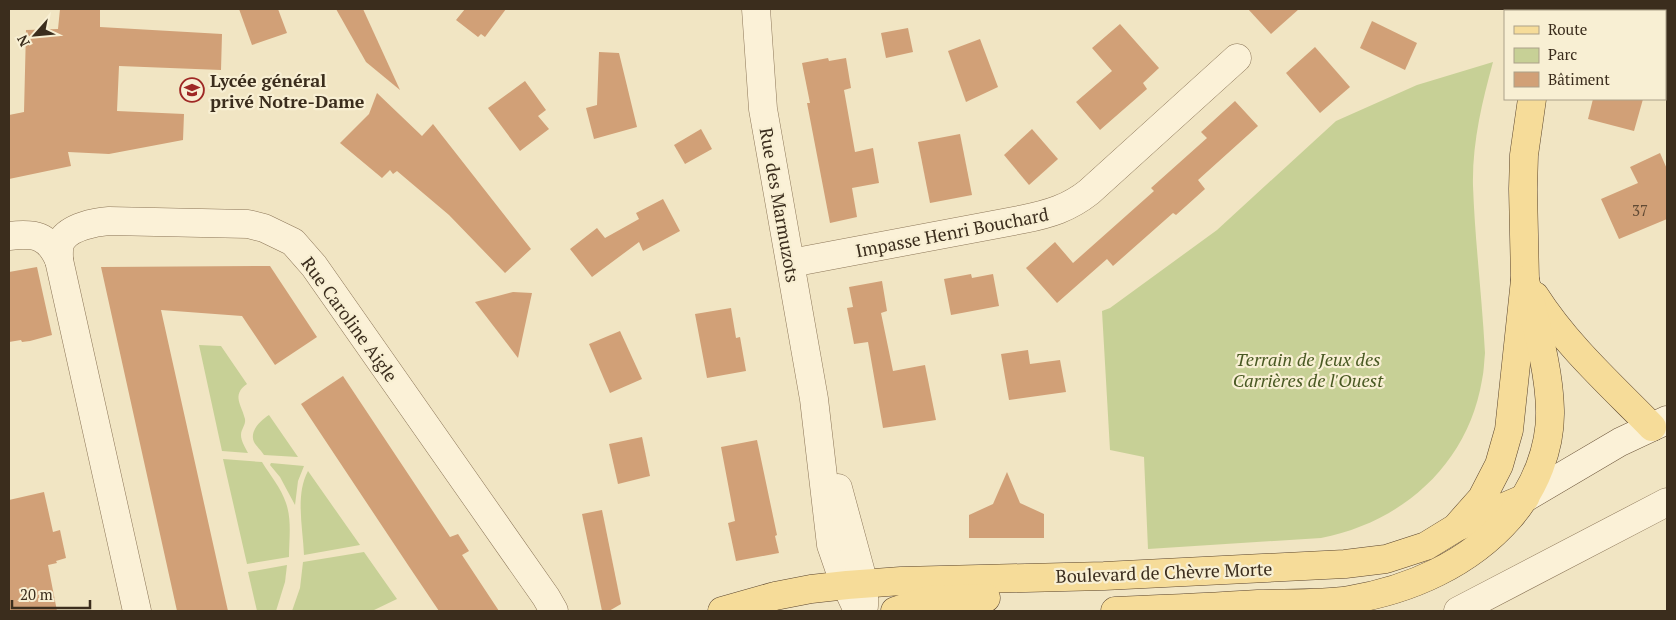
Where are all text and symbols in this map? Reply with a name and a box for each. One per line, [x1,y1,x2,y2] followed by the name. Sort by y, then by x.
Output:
[10,10,60,60] north arrow
[1504,10,1666,100] legend
[1548,19,1587,39] text: Route
[12,32,34,50] text: N
[1548,44,1577,64] text: Parc
[210,68,365,113] place label: Lycée général privé Notre-Dame
[1548,69,1610,89] text: Bâtiment
[179,77,205,103] school or university icon: Lycée général privé Notre-Dame
[755,126,805,284] street label: Rue des Marmuzots
[1632,200,1648,220] house number: 37
[853,202,1051,262] street label: Impasse Henri Bouchard
[296,252,404,386] street label: Rue Caroline Aigle
[1233,347,1384,392] park label: Terrain de Jeux des Carrières de l'Ouest
[1055,556,1273,588] street label: Boulevard de Chèvre Morte
[12,578,90,610] scale bar
[20,584,53,604] text: 20 m

